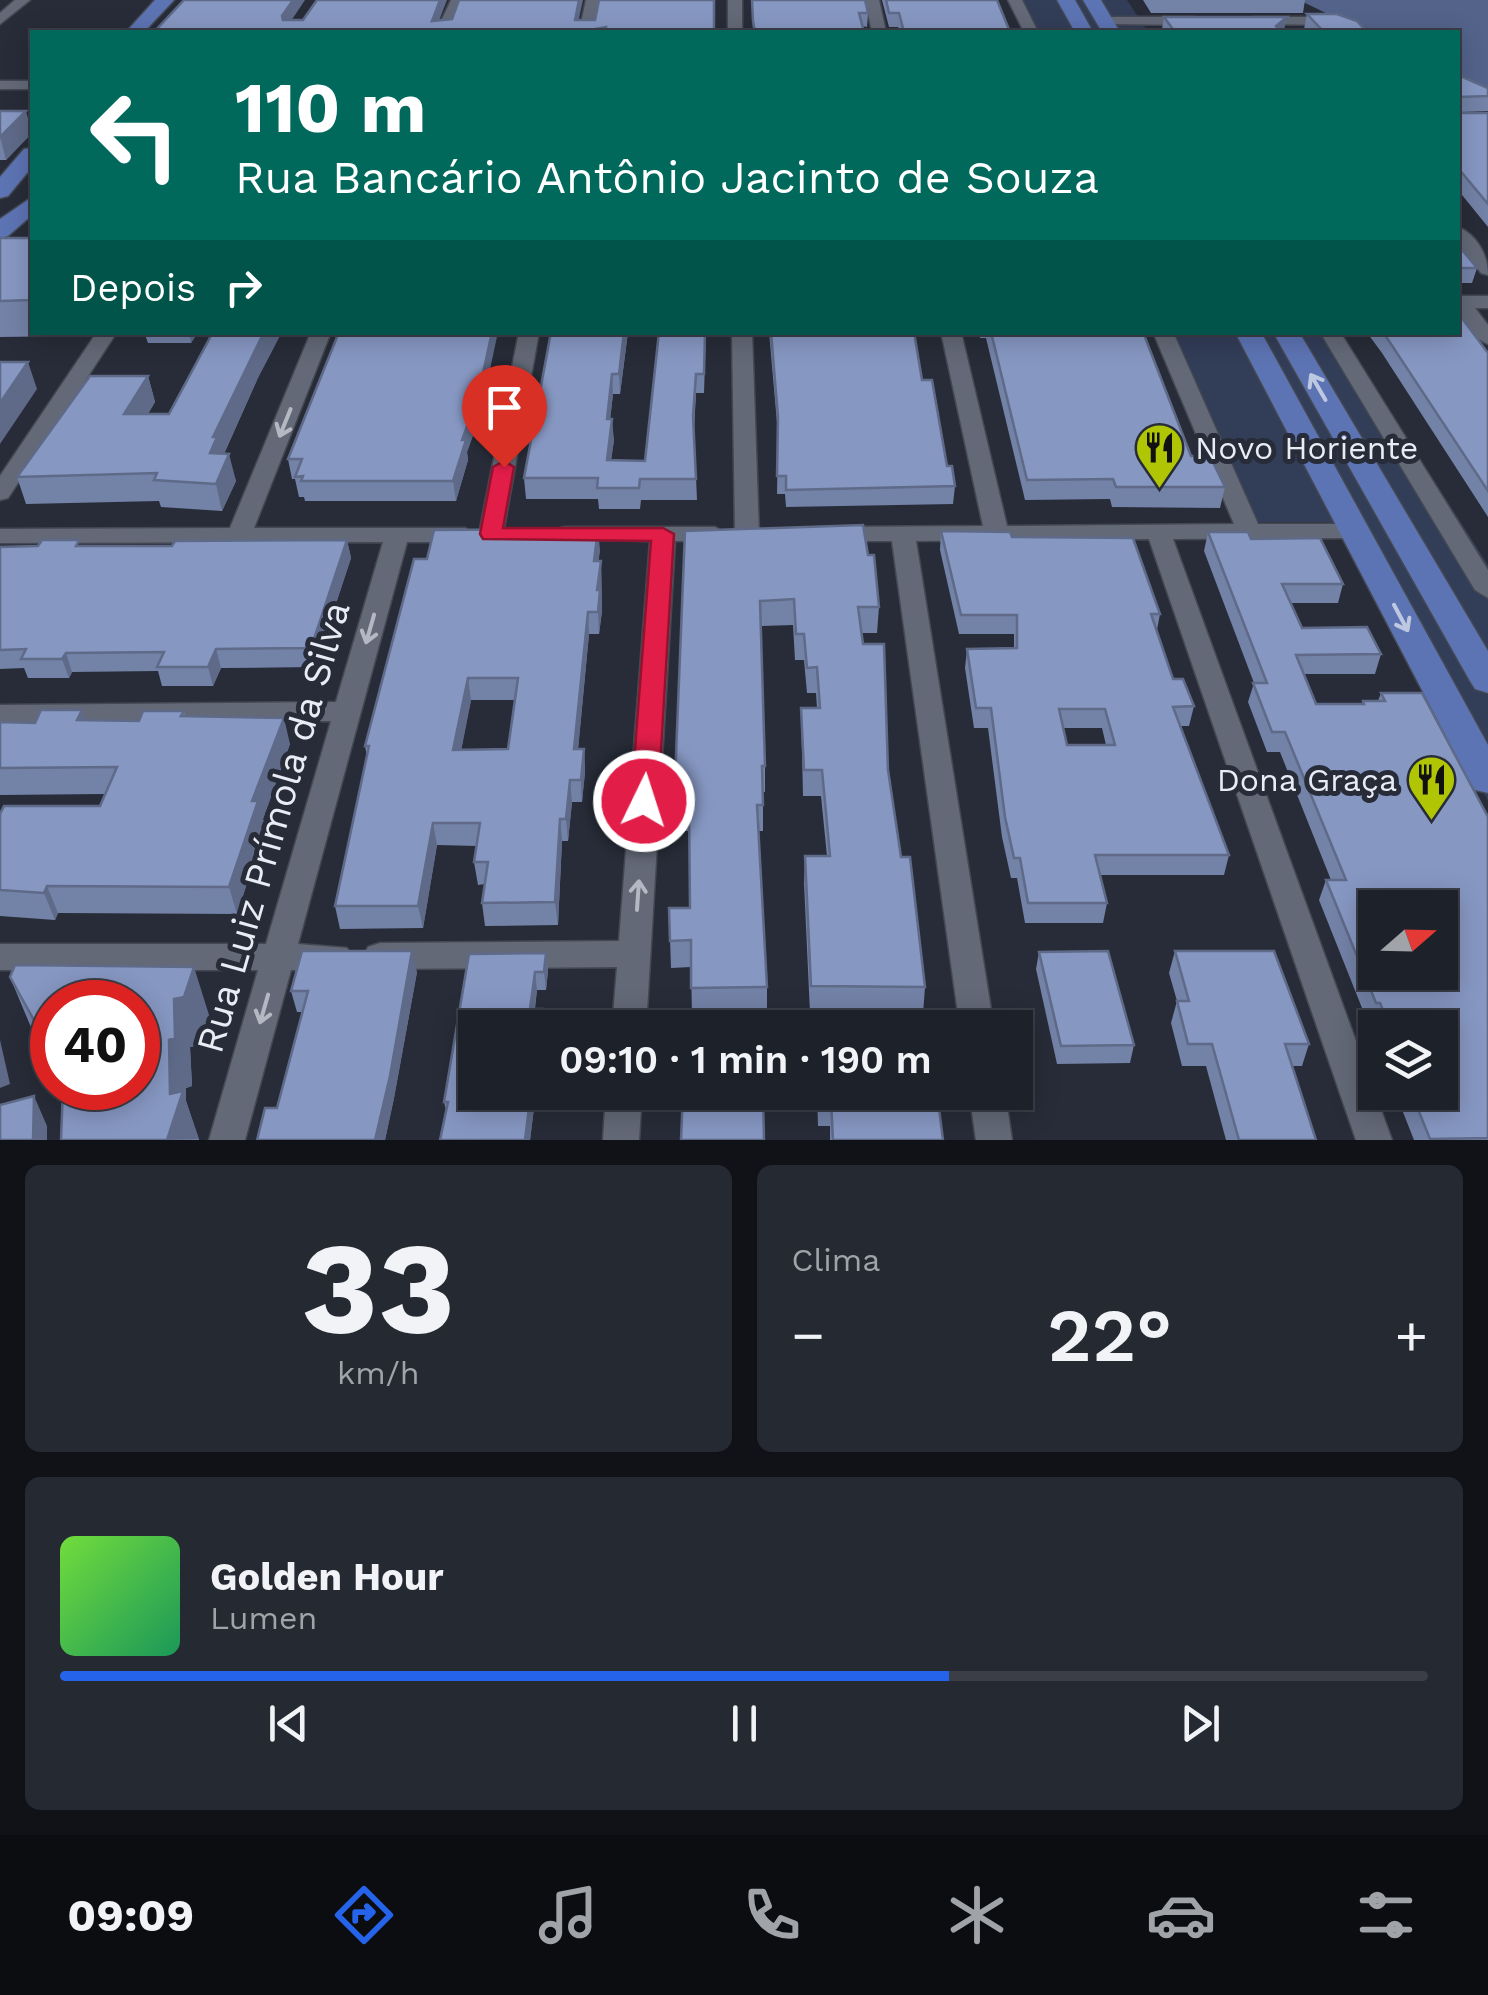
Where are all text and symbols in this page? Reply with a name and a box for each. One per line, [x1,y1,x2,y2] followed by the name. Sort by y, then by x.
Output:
[235,67,426,149] text: 110 m
[70,70,200,200] icon: left
[235,151,1099,204] text: Rua Bancário Antônio Jacinto de Souza
[216,260,271,315] icon: right
[70,266,196,310] text: Depois
[462,365,547,468] pin
[1308,373,1328,402] one-way arrow
[477,380,532,435] icon: arrive
[274,407,292,438] one-way arrow
[1134,422,1186,490] restaurant icon: Novo Horiente
[1195,429,1418,467] place label: Novo Horiente
[187,596,359,1058] street label: Rua Luiz Prímola da Silva
[1392,602,1411,632] one-way arrow
[360,613,379,644] one-way arrow
[592,749,696,853] position arrow
[1406,754,1458,822] restaurant icon: Dona Graça
[1217,761,1397,799] place label: Dona Graça
[629,880,648,912] one-way arrow
[1358,890,1458,990] north arrow
[1358,890,1458,1110] map controls
[30,980,160,1110] speed limit sign: 40
[253,993,272,1024] one-way arrow
[1358,1010,1458,1110] button: layers
[559,1038,932,1082] text: 09:10 · 1 min · 190 m
[301,1212,455,1365] text: 33
[792,1241,880,1279] text: Clima
[1047,1291,1172,1379] text: 22°
[792,1303,825,1367] text: −
[1395,1303,1428,1367] text: +
[337,1354,419,1392] text: km/h
[210,1555,444,1599] text: Golden Hour
[210,1599,317,1637] text: Lumen
[261,1696,316,1751] icon: previous
[717,1696,772,1751] icon: pause
[1173,1696,1228,1751] icon: next
[329,1880,399,1950] icon: directions
[533,1880,603,1950] icon: music
[737,1880,807,1950] icon: phone
[942,1880,1012,1950] icon: climate
[1146,1880,1216,1950] icon: car
[1351,1880,1421,1950] icon: filters
[67,1889,194,1942] text: 09:09

